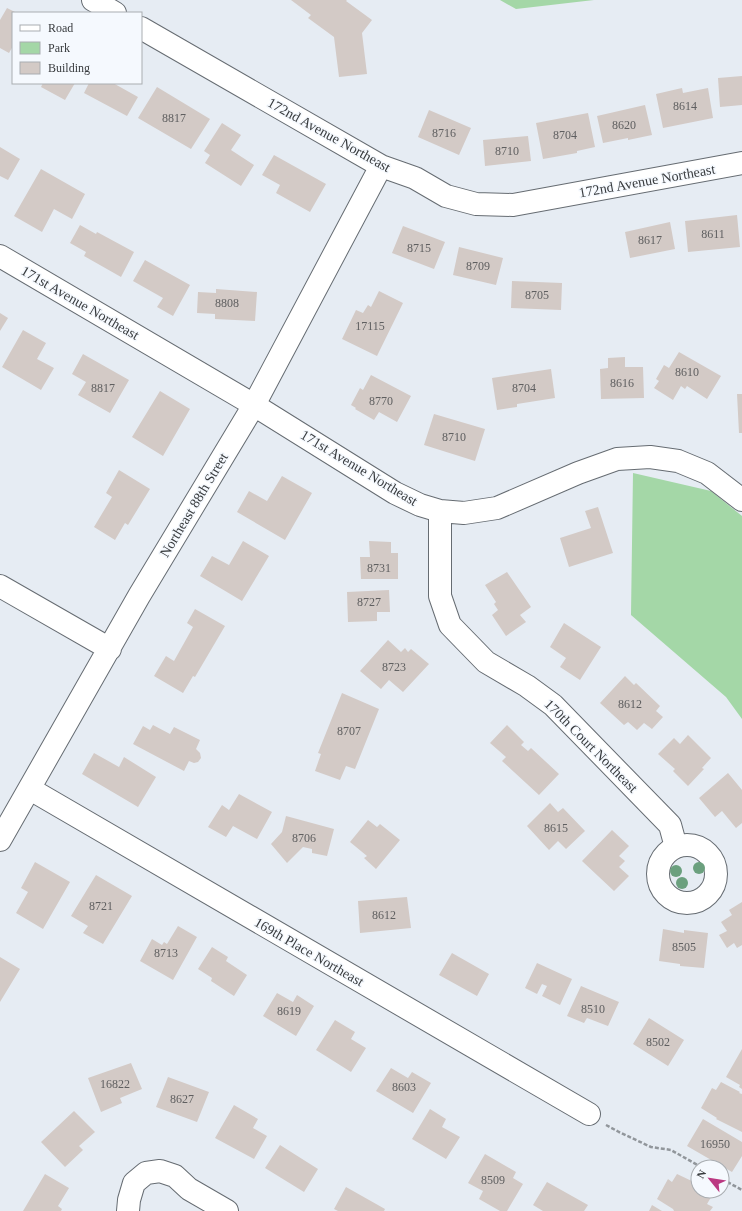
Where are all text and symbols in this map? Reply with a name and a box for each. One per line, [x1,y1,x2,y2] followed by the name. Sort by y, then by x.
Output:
[12,12,142,84] legend
[48,21,73,35] text: Road
[48,41,70,55] text: Park
[48,61,90,75] text: Building
[265,95,393,175] street label: 172nd Avenue Northeast
[673,99,697,113] house number: 8614
[162,111,186,125] house number: 8817
[612,118,636,132] house number: 8620
[432,126,456,140] house number: 8716
[553,128,577,142] house number: 8704
[495,144,519,158] house number: 8710
[578,162,716,200] street label: 172nd Avenue Northeast
[701,227,725,241] house number: 8611
[638,233,662,247] house number: 8617
[407,241,431,255] house number: 8715
[466,259,490,273] house number: 8709
[18,263,142,343] street label: 171st Avenue Northeast
[525,288,549,302] house number: 8705
[215,296,239,310] house number: 8808
[355,319,385,333] house number: 17115
[675,365,699,379] house number: 8610
[610,376,634,390] house number: 8616
[91,381,115,395] house number: 8817
[512,381,536,395] house number: 8704
[369,394,393,408] house number: 8770
[298,427,420,509] street label: 171st Avenue Northeast
[442,430,466,444] house number: 8710
[157,450,231,560] street label: Northeast 88th Street
[367,561,391,575] house number: 8731
[357,595,381,609] house number: 8727
[382,660,406,674] house number: 8723
[541,696,641,796] street label: 170th Court Northeast
[618,697,642,711] house number: 8612
[337,724,361,738] house number: 8707
[544,821,568,835] house number: 8615
[292,831,316,845] house number: 8706
[89,899,113,913] house number: 8721
[372,908,396,922] house number: 8612
[252,915,366,989] street label: 169th Place Northeast
[672,940,696,954] house number: 8505
[154,946,178,960] house number: 8713
[581,1002,605,1016] house number: 8510
[277,1004,301,1018] house number: 8619
[646,1035,670,1049] house number: 8502
[100,1077,130,1091] house number: 16822
[392,1080,416,1094] house number: 8603
[170,1092,194,1106] house number: 8627
[700,1137,730,1151] house number: 16950
[690,1159,730,1199] north arrow
[694,1168,709,1180] text: N
[481,1173,505,1187] house number: 8509

